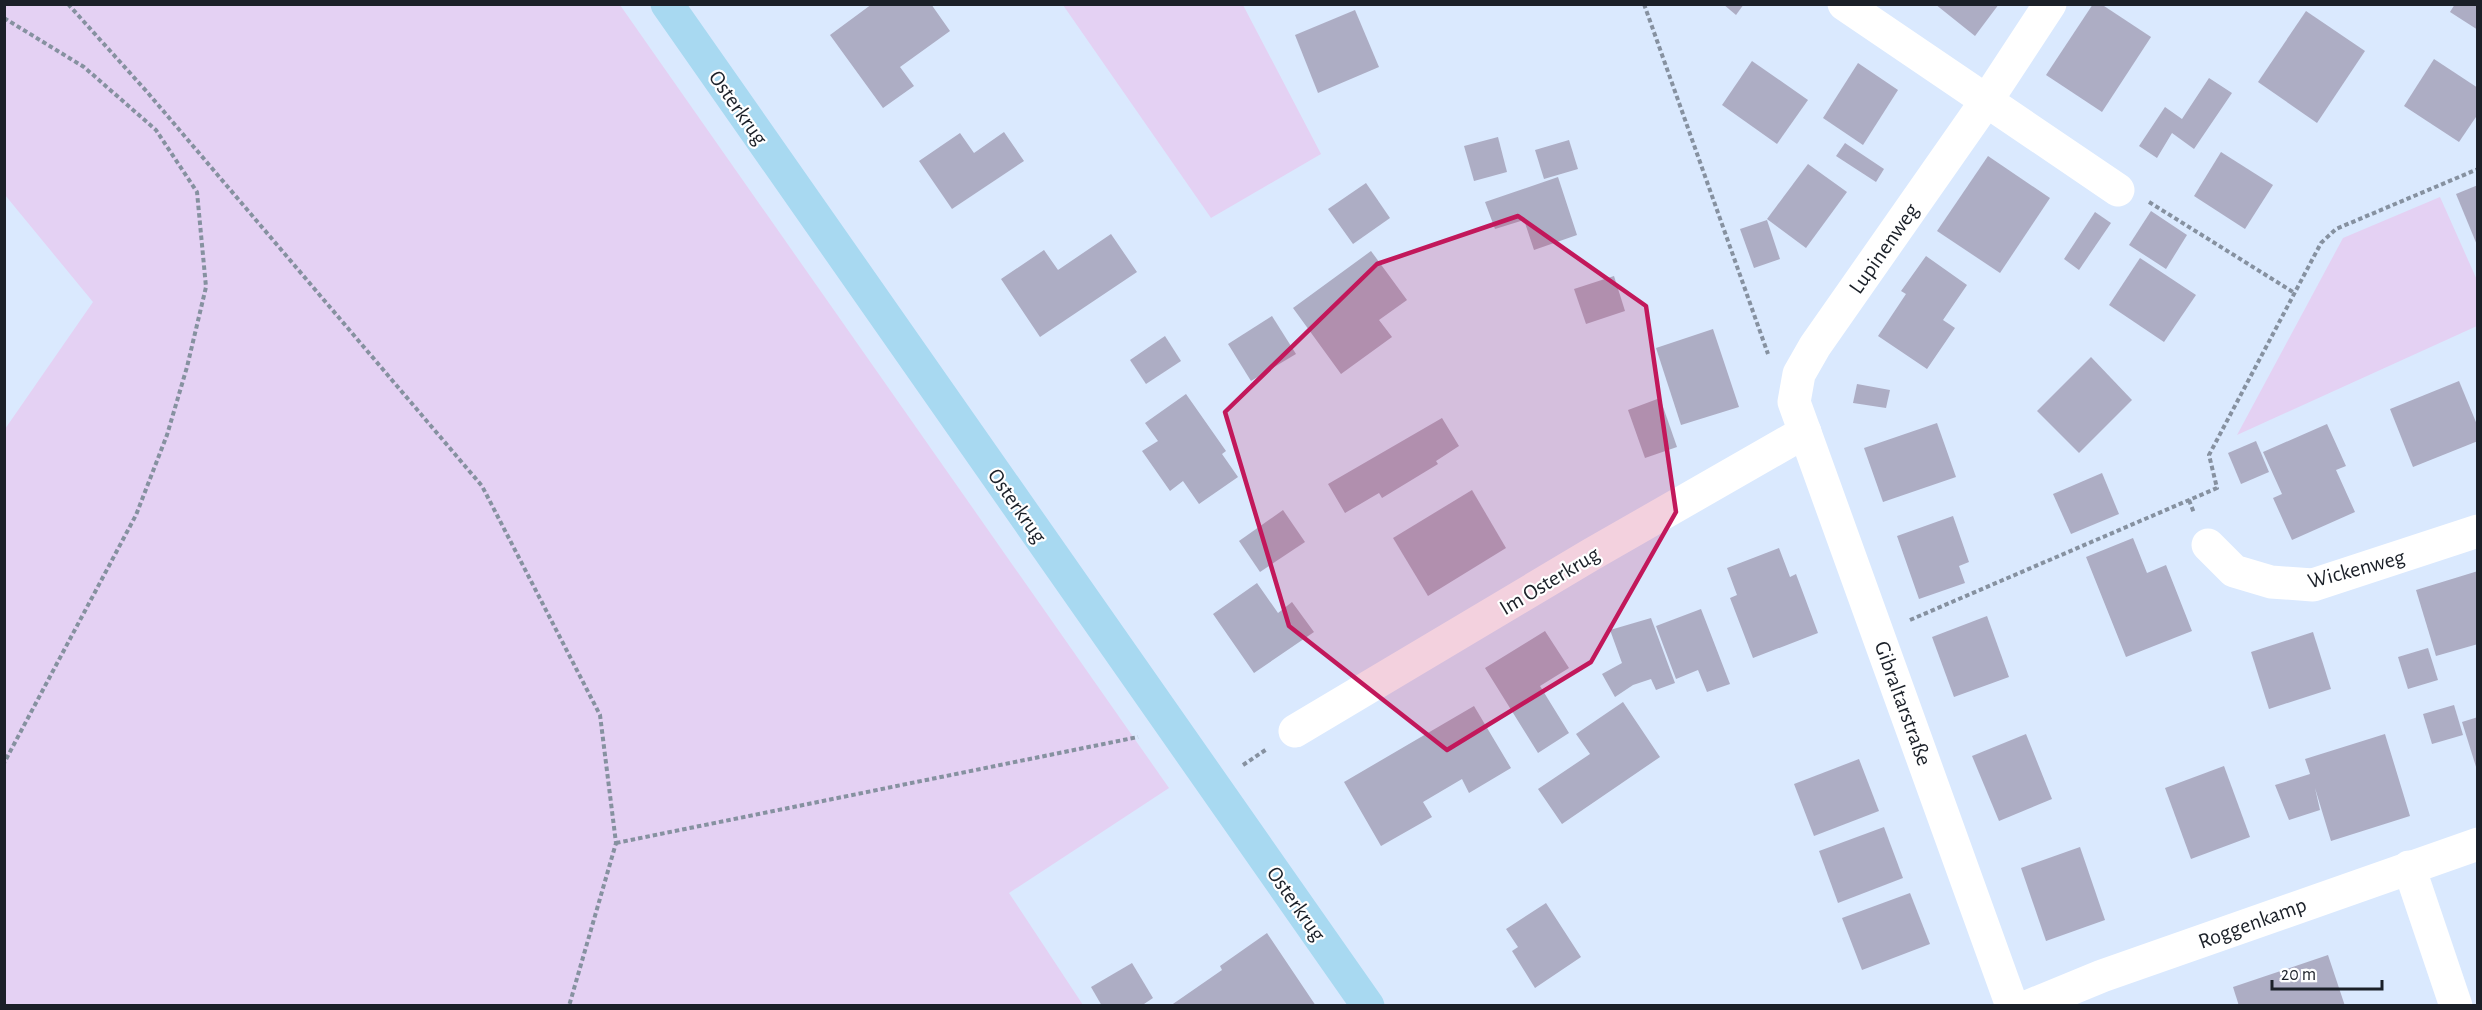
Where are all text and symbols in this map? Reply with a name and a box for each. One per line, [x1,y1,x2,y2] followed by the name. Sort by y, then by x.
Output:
[705,66,772,149] street label: Osterkrug
[1845,199,1923,298] street label: Lupinenweg
[984,464,1051,547] street label: Osterkrug
[1496,542,1603,619] street label: Im Osterkrug
[2305,545,2407,592] street label: Wickenweg
[1870,638,1936,769] street label: Gibraltarstraße
[1263,862,1330,945] street label: Osterkrug
[2195,893,2309,953] street label: Roggenkamp
[2272,953,2382,991] scale bar
[2281,966,2316,984] text: 20 m

